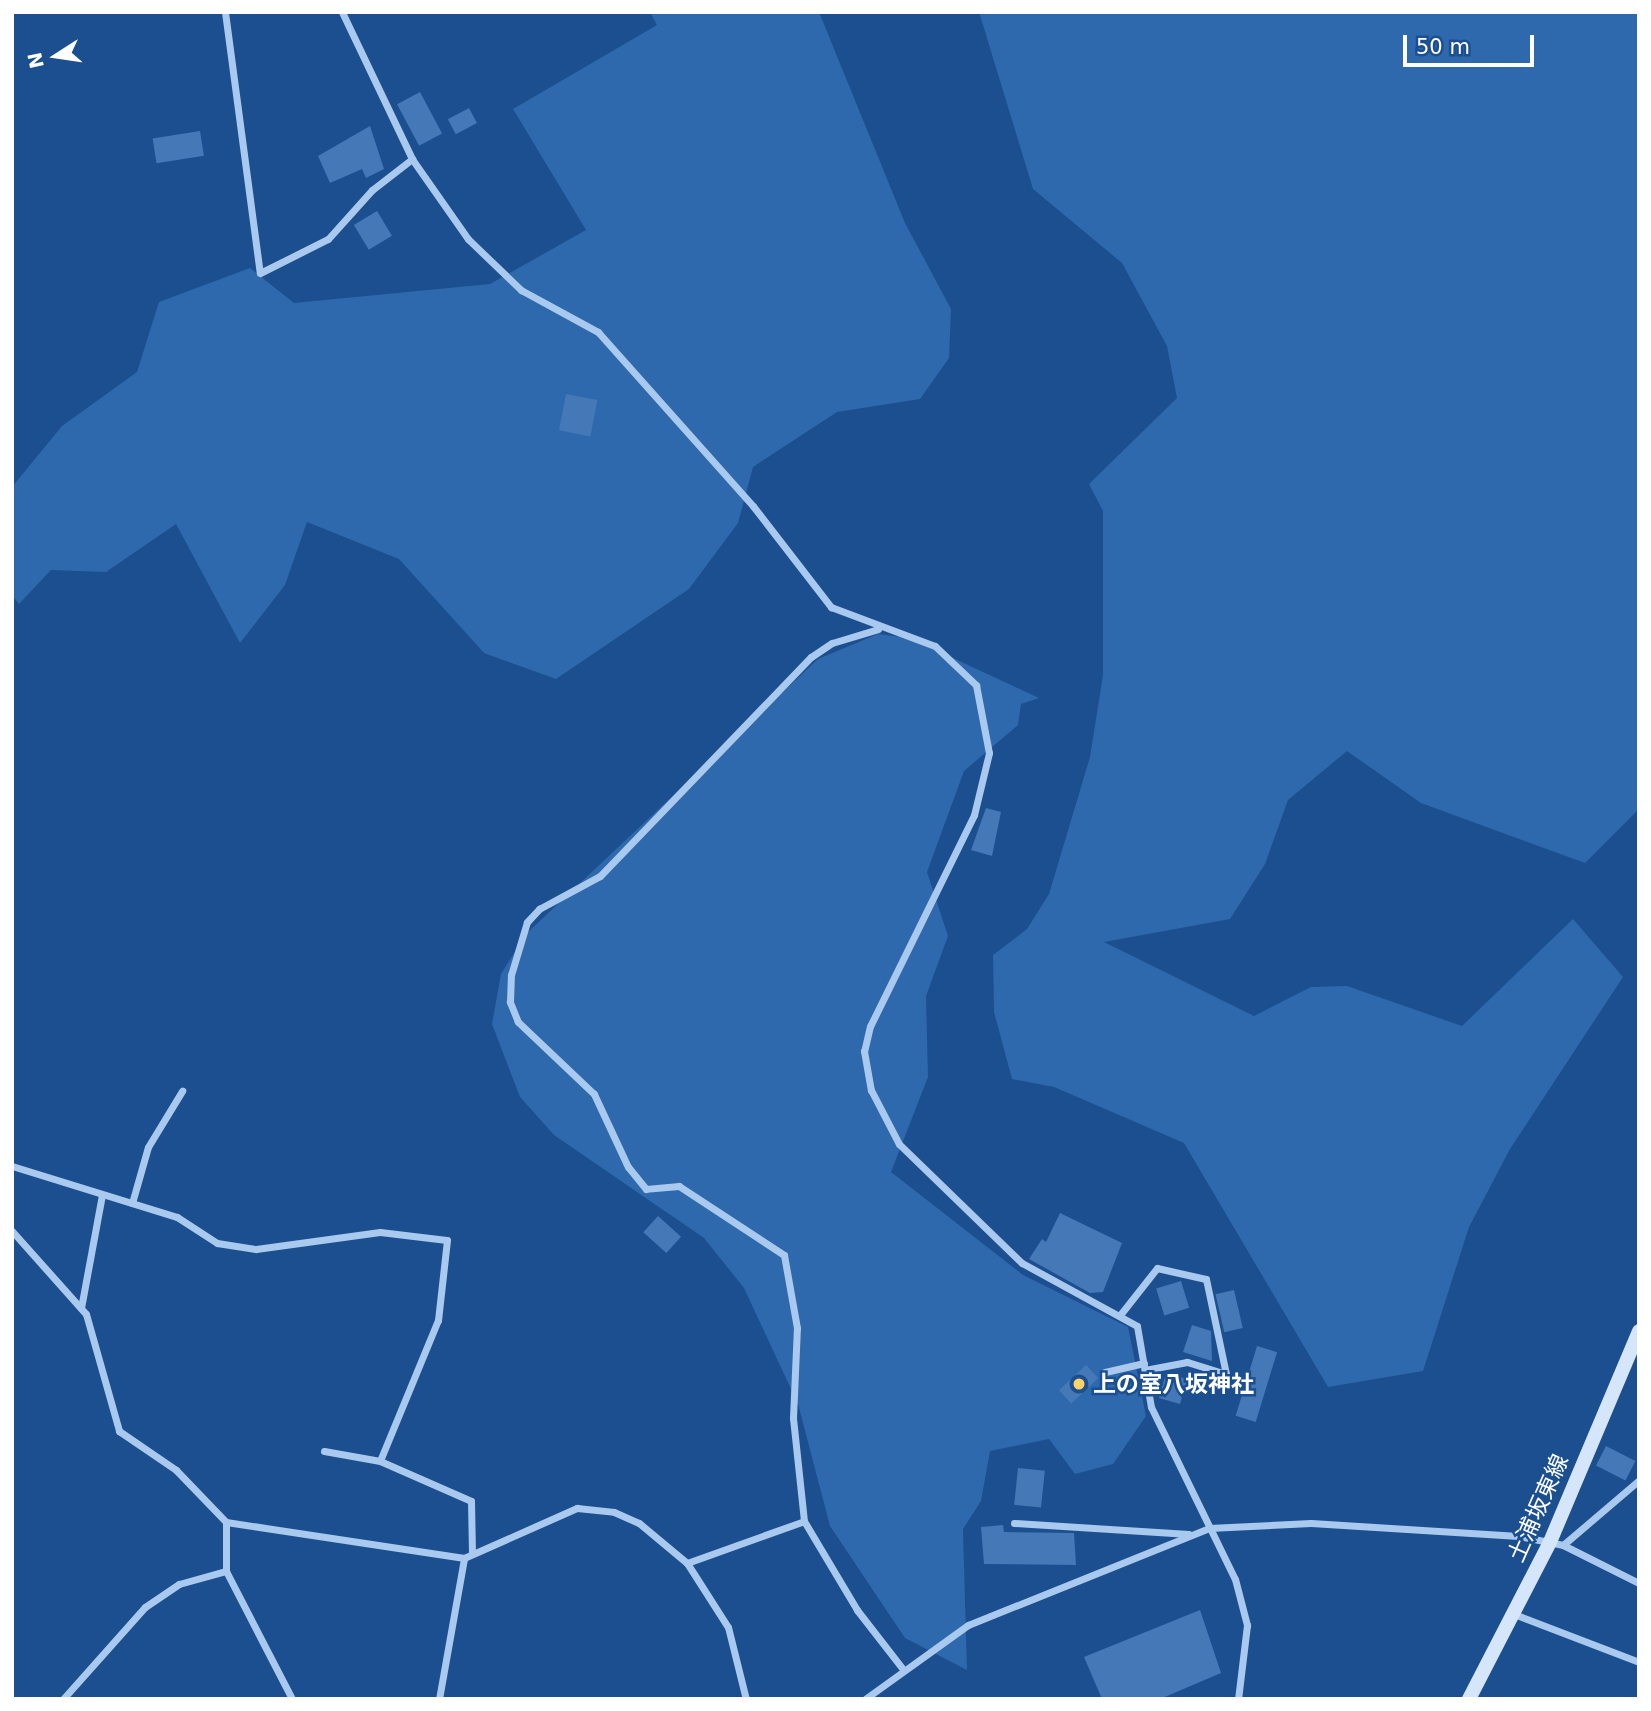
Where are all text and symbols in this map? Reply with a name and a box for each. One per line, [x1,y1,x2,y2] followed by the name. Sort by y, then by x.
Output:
[21,21,91,91] north arrow
[1406,21,1537,65] scale bar
[1416,35,1470,59] text: 50 m
[23,50,48,70] text: N
[1093,1370,1254,1398] place label: 上の室八坂神社
[1071,1376,1087,1392] marker: 上の室八坂神社
[1502,1450,1574,1566] street label: 土浦坂東線

